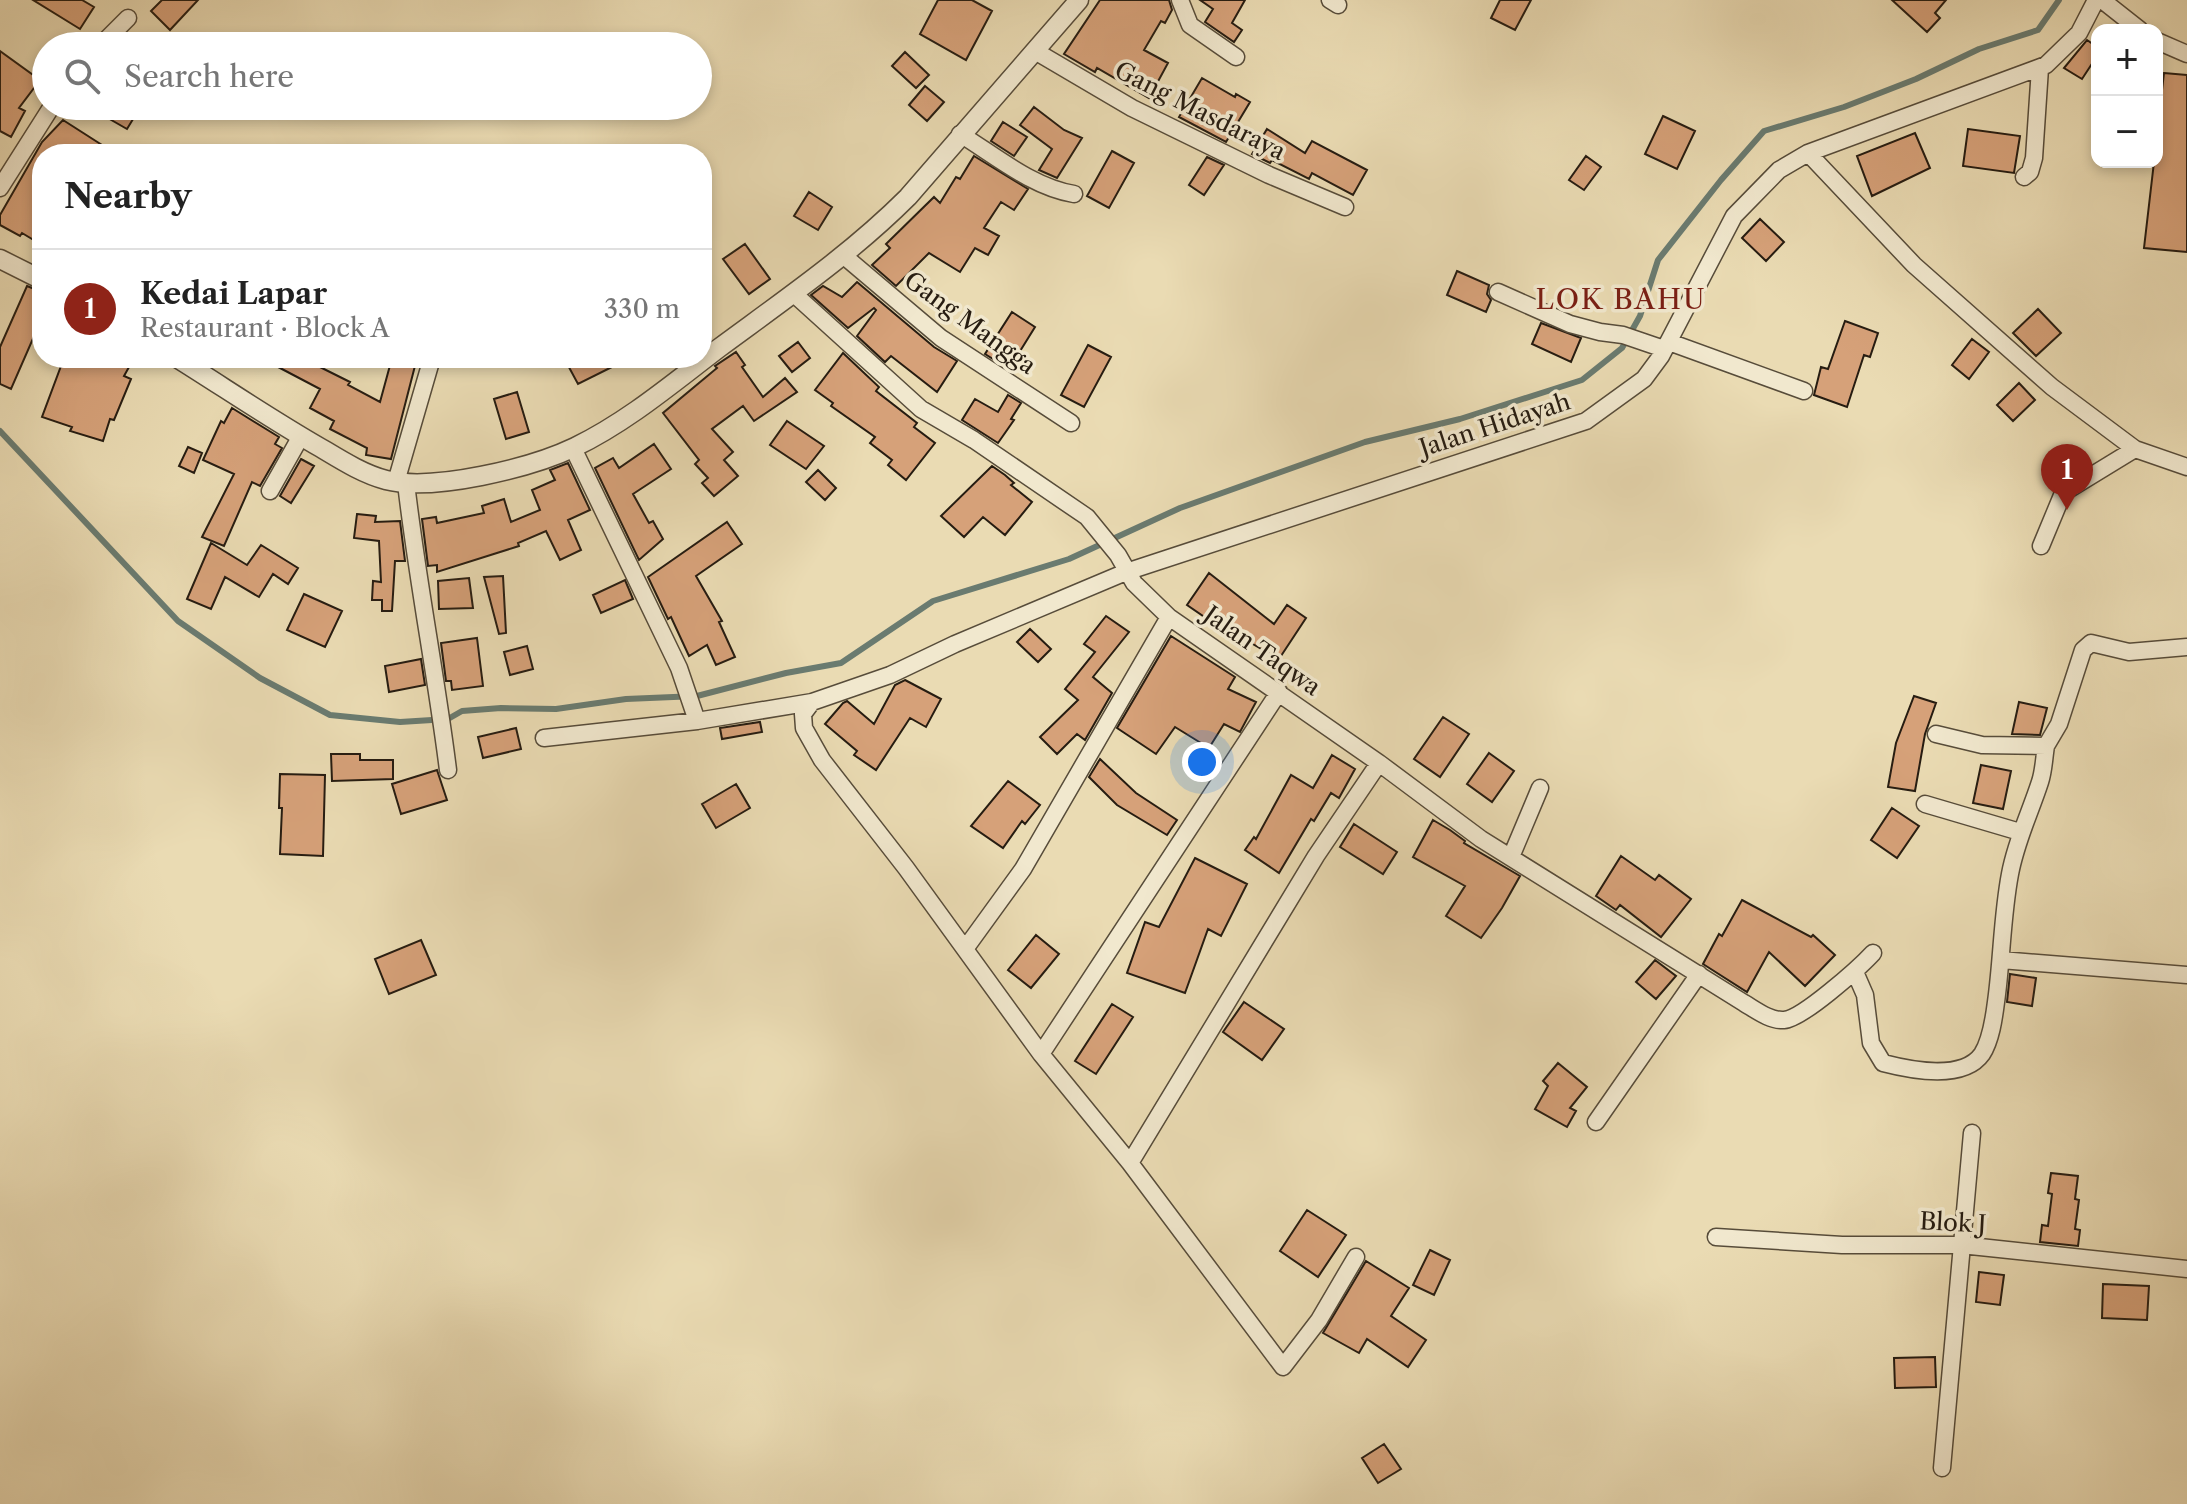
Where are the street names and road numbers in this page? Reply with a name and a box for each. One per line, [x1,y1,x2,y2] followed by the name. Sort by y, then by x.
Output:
[1110,55,1291,166] street label: Gang Masdaraya
[899,265,1042,380] street label: Gang Mangga
[1412,386,1574,464] street label: Jalan Hidayah
[1195,597,1327,702] street label: Jalan Taqwa
[1919,1206,1987,1239] street label: Blok J

